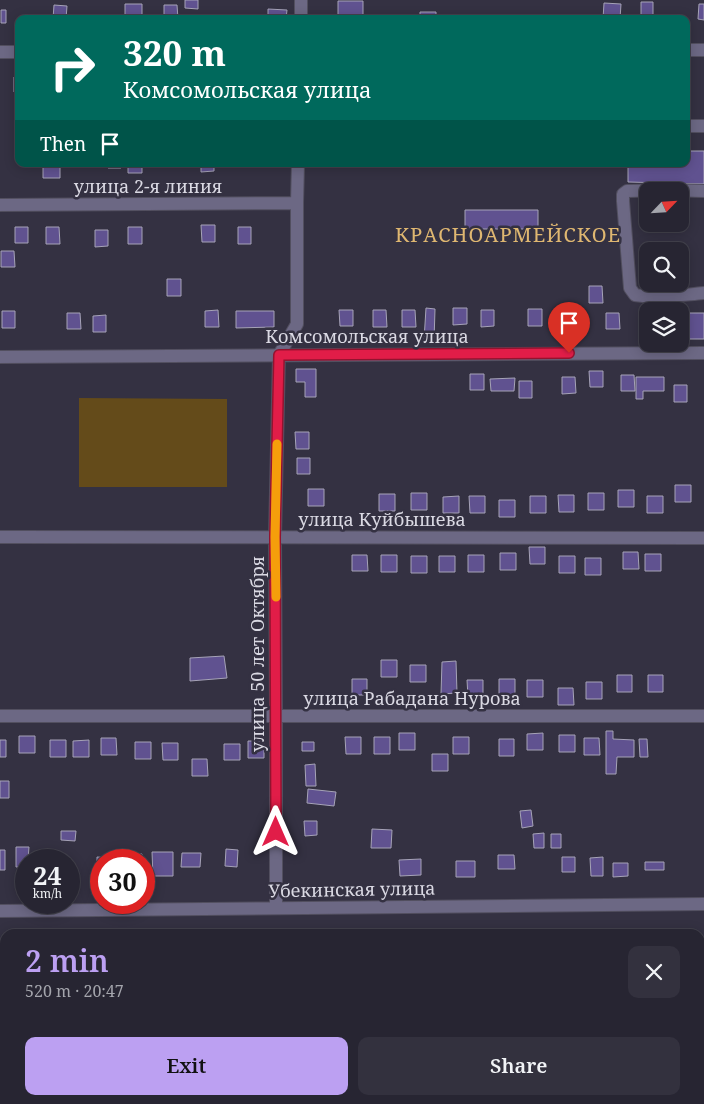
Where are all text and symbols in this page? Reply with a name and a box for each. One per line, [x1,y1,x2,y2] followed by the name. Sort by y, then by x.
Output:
[123,29,226,76] text: 320 m
[40,35,105,100] icon: right
[123,74,372,104] text: Комсомольская улица
[96,130,124,158] icon: arrive
[40,131,86,157] text: Then
[74,174,222,198] street label: улица 2-я линия
[639,182,689,232] north arrow
[639,182,689,352] map controls
[395,221,621,248] district label: КРАСНОАРМЕЙСКОЕ
[639,242,689,292] button: search
[548,302,590,353] pin
[639,302,689,352] button: layers
[555,309,583,337] icon: arrive
[265,324,469,348] street label: Комсомольская улица
[298,507,466,531] street label: улица Куйбышева
[245,556,269,752] street label: улица 50 лет Октября
[303,686,521,710] street label: улица Рабадана Нурова
[249,805,301,857] position arrow
[90,849,155,914] speed limit sign: 30
[33,858,62,892] text: 24
[268,876,436,902] street label: Убекинская улица
[33,885,62,902] text: km/h
[25,940,109,981] text: 2 min
[628,946,680,998] button: close
[25,980,124,1002] text: 520 m · 20:47
[25,1037,348,1095] button: Exit
[358,1037,680,1095] button: Share

